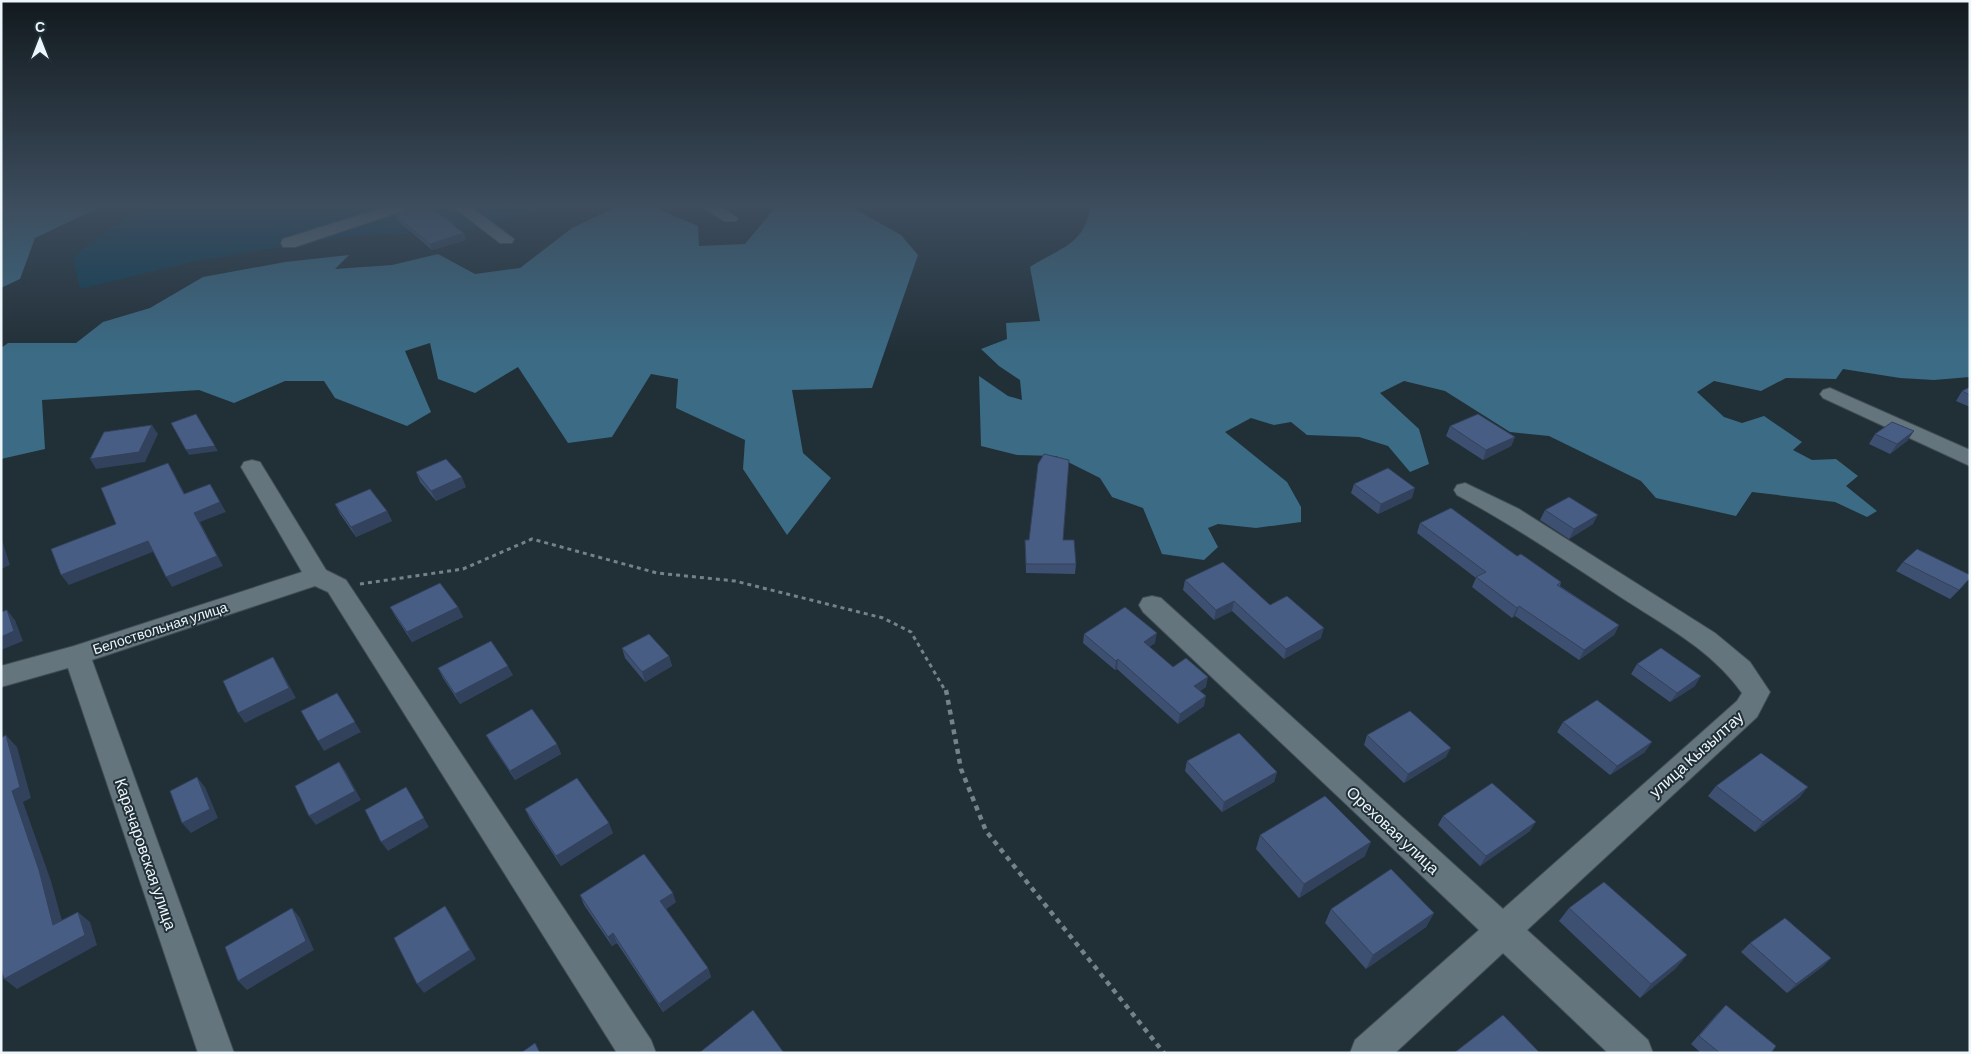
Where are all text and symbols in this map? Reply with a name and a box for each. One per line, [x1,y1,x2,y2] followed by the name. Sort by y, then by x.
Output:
[15,15,65,65] north arrow
[35,18,45,35] text: С
[90,598,230,657] street label: Белоствольная улица
[1645,706,1747,801] street label: улица Кызылтау
[112,776,181,932] street label: Карачаровская улица
[1343,782,1444,877] street label: Ореховая улица

